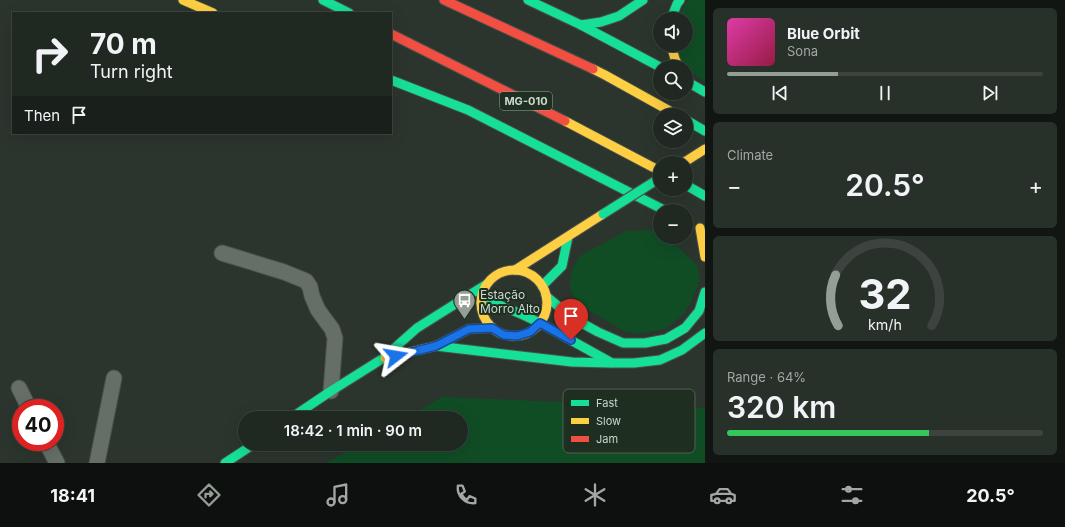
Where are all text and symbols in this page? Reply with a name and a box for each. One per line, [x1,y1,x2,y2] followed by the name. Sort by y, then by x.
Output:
[653,12,693,244] map controls
[653,12,693,52] button: sound
[787,24,860,43] text: Blue Orbit
[90,27,157,61] text: 70 m
[24,28,76,80] icon: right
[787,43,818,59] text: Sona
[653,60,693,100] button: search
[90,61,173,82] text: Turn right
[769,82,791,104] icon: previous
[874,82,896,104] icon: pause
[979,82,1001,104] icon: next
[500,92,552,110] road number: MG-010
[68,104,90,126] icon: arrive
[24,106,60,125] text: Then
[653,108,693,148] button: layers
[727,147,773,163] text: Climate
[653,156,693,196] button: +
[845,167,925,203] text: 20.5°
[727,173,742,199] text: −
[1028,173,1043,199] text: +
[653,204,693,244] button: −
[858,269,912,319] text: 32
[480,287,540,316] place label: Estação Morro Alto
[452,288,478,321] bus stop icon: Estação Morro Alto
[554,299,588,340] pin
[560,305,582,327] icon: arrive
[868,316,902,333] text: km/h
[375,335,417,377] position arrow
[727,369,806,385] text: Range · 64%
[563,389,695,453] legend
[727,389,836,425] text: 320 km
[596,396,618,410] text: Fast
[12,399,64,451] speed limit sign: 40
[596,414,621,428] text: Slow
[284,421,422,440] text: 18:42 · 1 min · 90 m
[596,432,618,446] text: Jam
[195,481,223,509] icon: directions
[324,481,352,509] icon: music
[452,481,480,509] icon: phone
[581,481,609,509] icon: climate
[709,481,737,509] icon: car
[838,481,866,509] icon: filters
[50,485,95,506] text: 18:41
[966,485,1015,506] text: 20.5°

